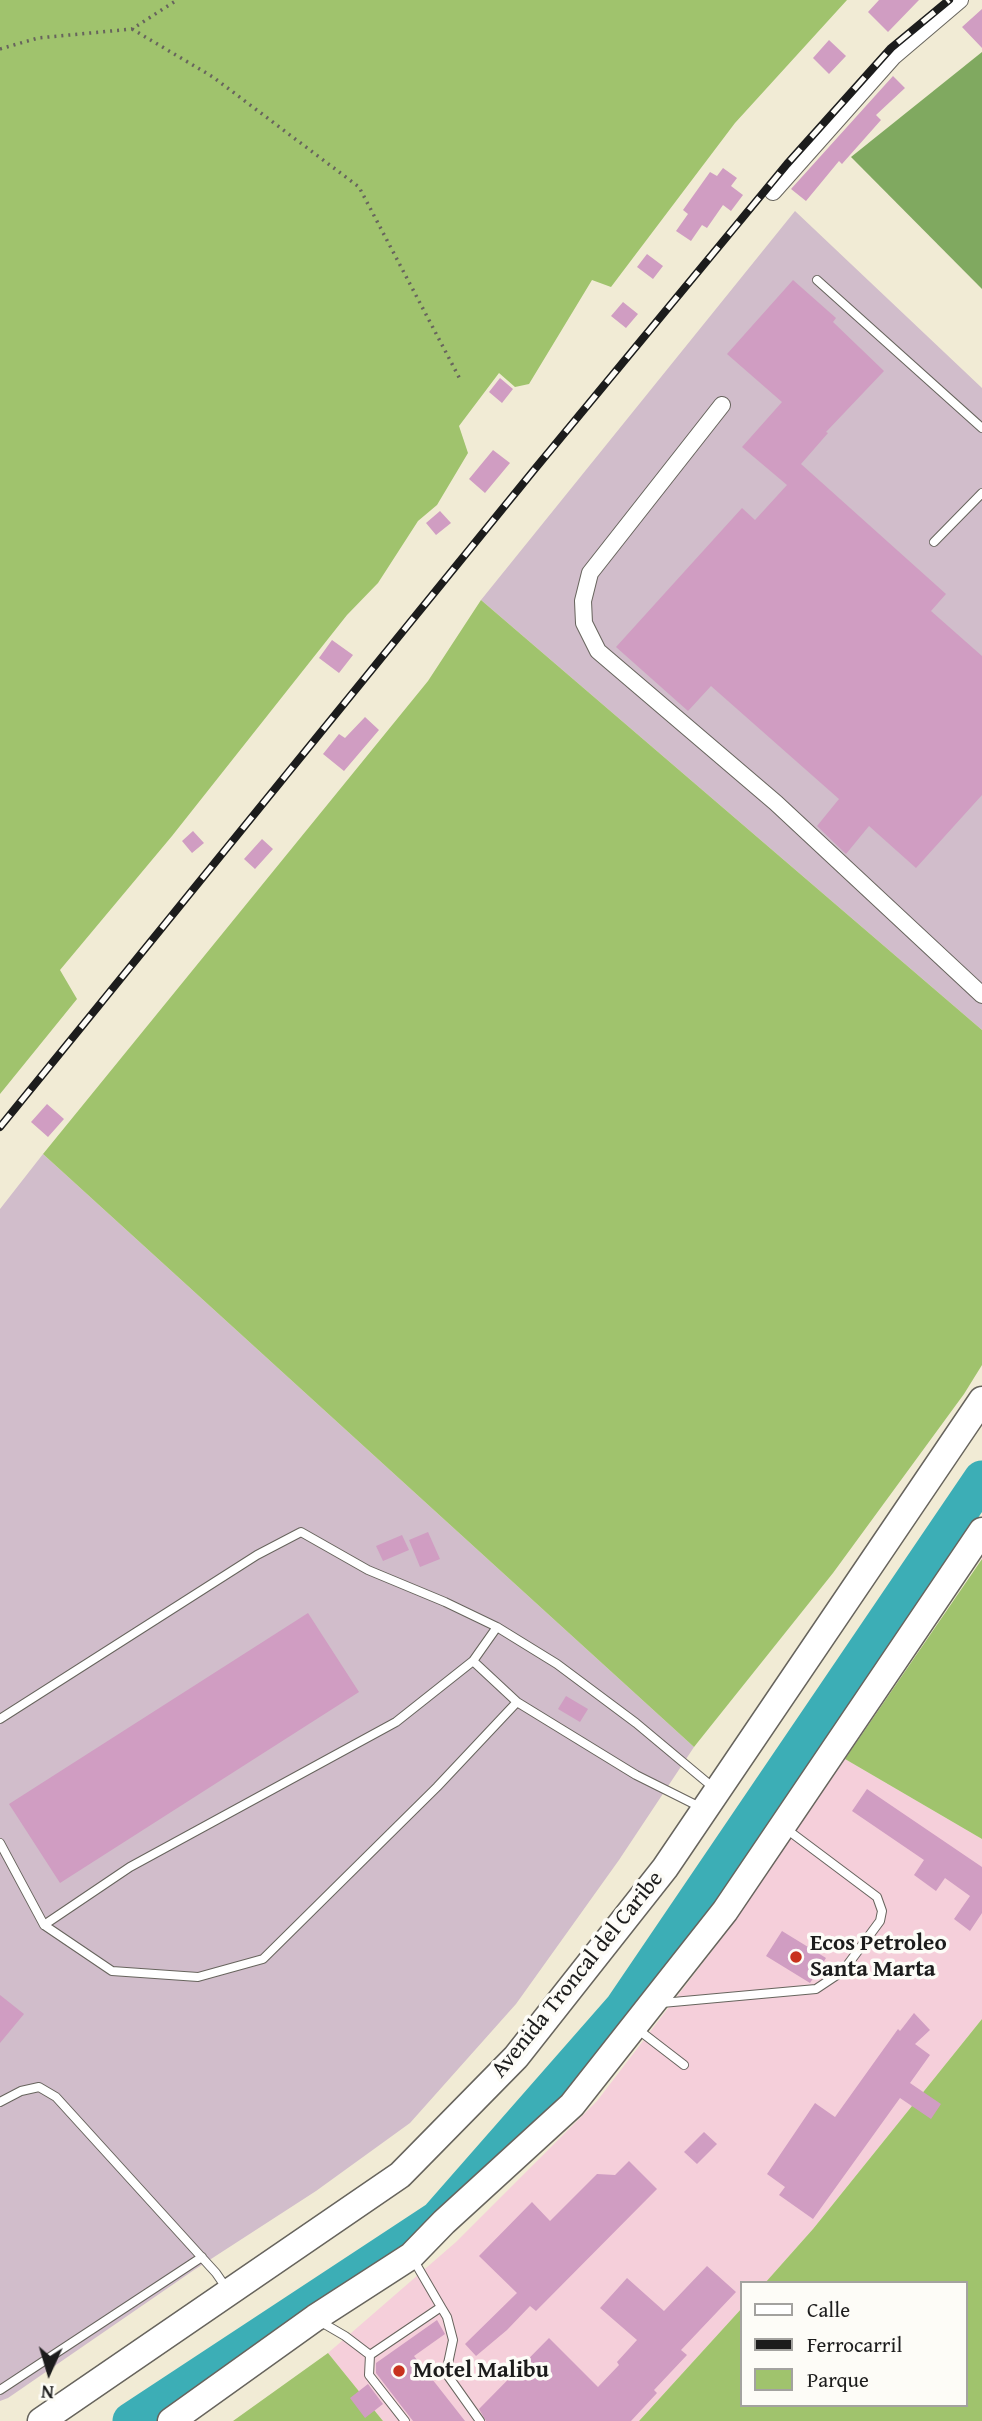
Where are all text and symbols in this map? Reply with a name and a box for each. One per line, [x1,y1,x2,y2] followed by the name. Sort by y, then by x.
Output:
[486,1866,670,2084] street label: Avenida Troncal del Caribe
[810,1930,947,1984] place label: Ecos Petroleo Santa Marta
[788,1949,804,1965] marker: Ecos Petroleo Santa Marta
[740,2281,968,2407] legend
[807,2294,850,2325] text: Calle
[807,2329,902,2360] text: Ferrocarril
[14,2337,84,2407] north arrow
[413,2357,549,2385] place label: Motel Malibu
[391,2363,407,2379] marker: Motel Malibu
[807,2364,869,2395] text: Parque
[40,2379,55,2407] text: N

